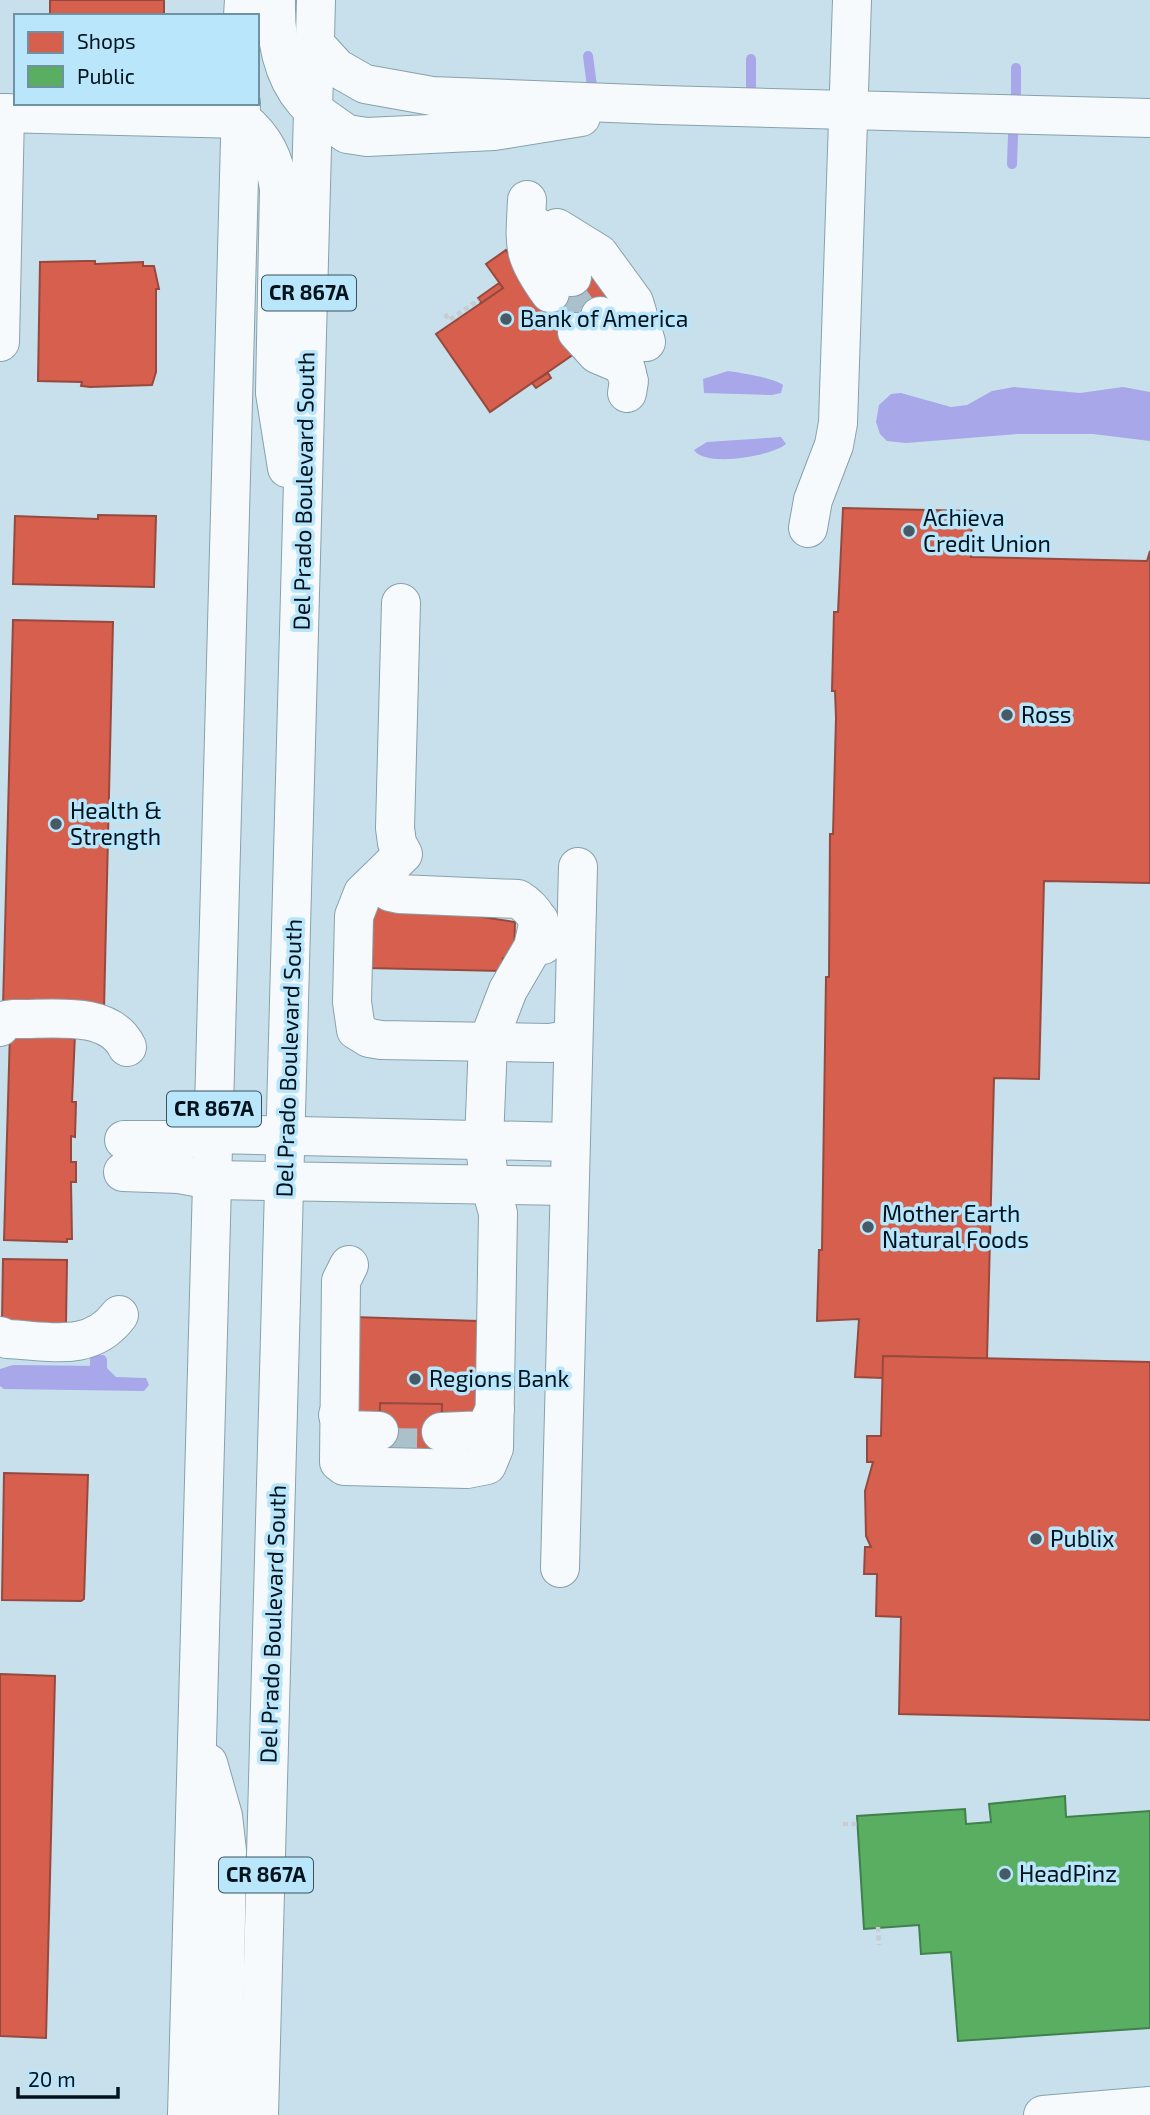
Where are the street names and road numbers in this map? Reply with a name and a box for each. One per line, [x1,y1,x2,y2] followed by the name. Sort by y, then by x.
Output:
[262,276,356,310] road number: CR 867A
[287,351,319,630] street label: Del Prado Boulevard South
[269,918,307,1198] street label: Del Prado Boulevard South
[167,1092,261,1126] road number: CR 867A
[253,1484,291,1764] street label: Del Prado Boulevard South
[219,1857,313,1892] road number: CR 867A

